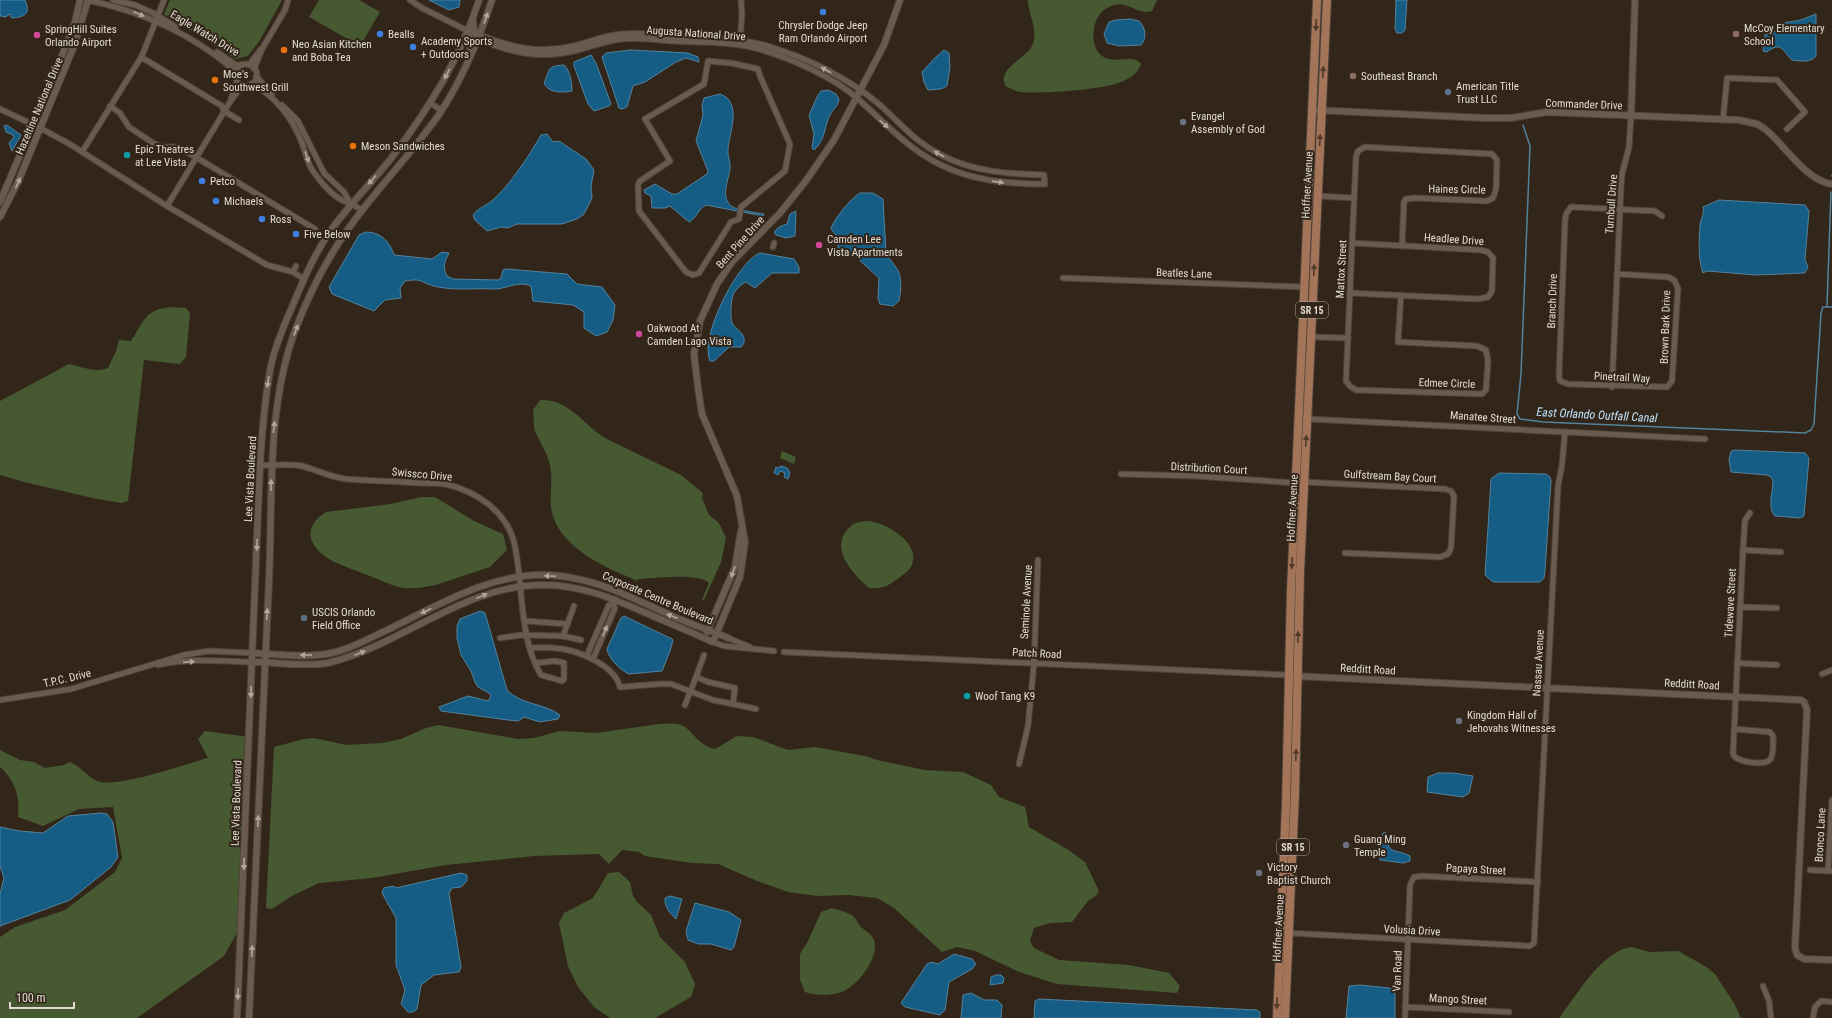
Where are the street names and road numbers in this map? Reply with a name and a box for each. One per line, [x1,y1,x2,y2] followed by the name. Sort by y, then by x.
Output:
[168,8,242,59] street label: Eagle Watch Drive
[646,24,746,43] street label: Augusta National Drive
[13,56,66,157] street label: Hazeltine National Drive
[1545,97,1623,112] street label: Commander Drive
[1299,151,1316,219] street label: Hoffner Avenue
[1603,174,1620,234] street label: Turnbull Drive
[1428,182,1486,197] street label: Haines Circle
[714,214,767,271] street label: Bent Pine Drive
[1424,231,1484,248] street label: Headlee Drive
[1333,239,1350,299] street label: Mattox Street
[1156,266,1212,281] street label: Beatles Lane
[1545,274,1560,329] street label: Branch Drive
[1658,290,1673,364] street label: Brown Bark Drive
[1296,302,1328,318] road number: SR 15
[1594,370,1651,385] street label: Pinetrail Way
[1418,376,1476,391] street label: Edmee Circle
[1450,409,1516,426] street label: Manatee Street
[242,436,259,522] street label: Lee Vista Boulevard
[1170,460,1248,477] street label: Distribution Court
[391,465,453,484] street label: Swissco Drive
[1343,468,1437,485] street label: Gulfstream Bay Court
[1284,474,1301,542] street label: Hoffner Avenue
[1018,565,1035,640] street label: Seminole Avenue
[1722,568,1739,638] street label: Tidewave Street
[600,569,715,628] street label: Corporate Centre Boulevard
[1530,629,1547,697] street label: Nassau Avenue
[1012,646,1062,661] street label: Patch Road
[1340,662,1396,677] street label: Redditt Road
[42,667,92,690] street label: T.P.C. Drive
[1664,677,1720,692] street label: Redditt Road
[229,760,244,846] street label: Lee Vista Boulevard
[1813,808,1828,862] street label: Bronco Lane
[1277,839,1309,855] road number: SR 15
[1446,861,1506,878] street label: Papaya Street
[1270,894,1287,962] street label: Hoffner Avenue
[1383,923,1441,938] street label: Volusia Drive
[1390,950,1405,992] street label: Van Road
[1429,991,1487,1008] street label: Mango Street

